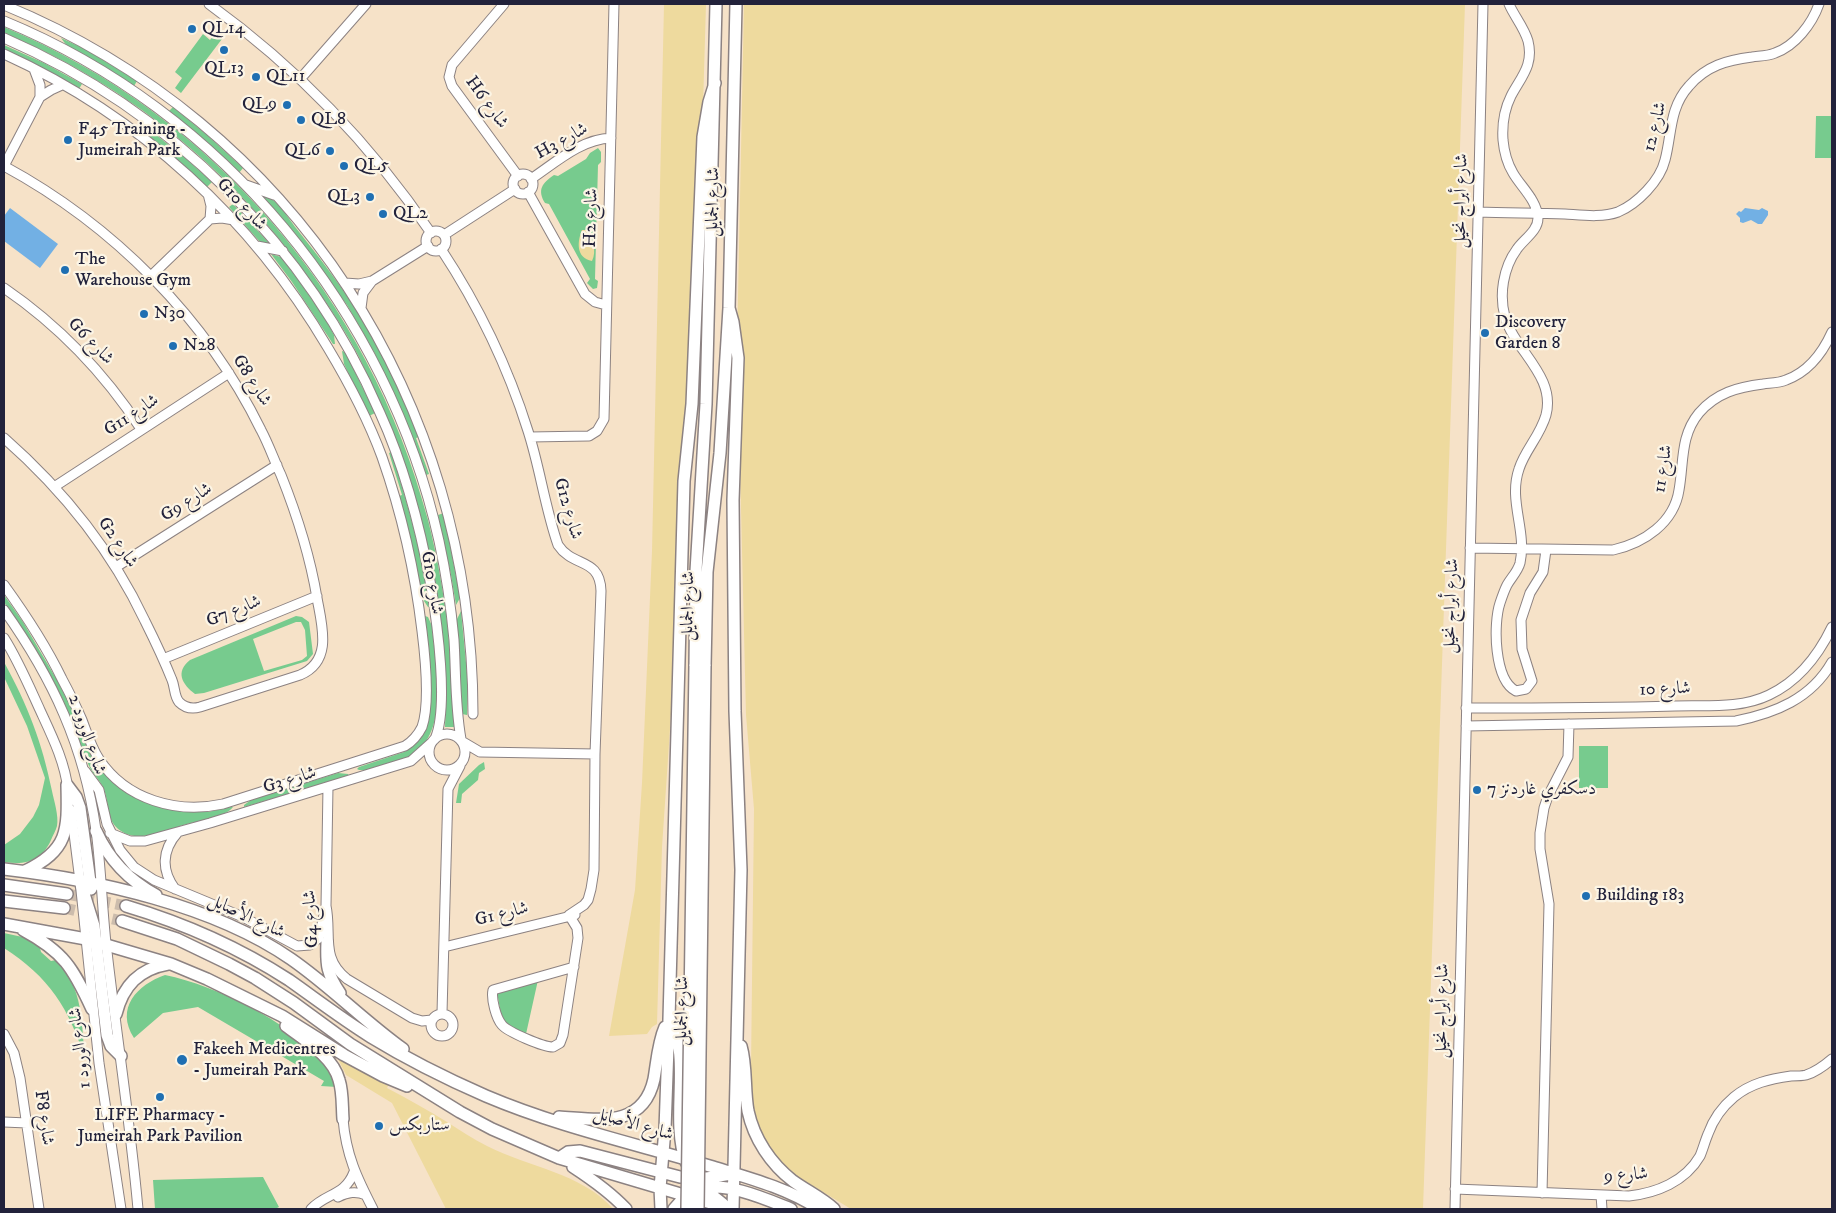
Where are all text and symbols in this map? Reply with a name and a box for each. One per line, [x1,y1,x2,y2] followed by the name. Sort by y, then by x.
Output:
[202,18,245,40] place label: QL14
[186,23,198,35] marker: QL14
[218,44,230,56] marker: QL13
[204,58,244,80] place label: QL13
[266,66,305,88] place label: QL11
[250,71,262,83] marker: QL11
[460,73,512,133] street label: H6 شارع
[242,94,277,116] place label: QL9
[281,99,293,111] marker: QL9
[1639,100,1673,154] street label: شارع 12
[311,109,346,131] place label: QL8
[295,114,307,126] marker: QL8
[78,119,186,162] place label: F45 Training - Jumeirah Park
[532,119,592,165] street label: H3 شارع
[62,134,74,146] marker: F45 Training - Jumeirah Park
[285,140,320,162] place label: QL6
[324,145,336,157] marker: QL6
[1450,153,1474,249] street label: شارع أبراج نخيل
[354,155,389,177] place label: QL5
[338,160,350,172] marker: QL5
[703,167,725,237] street label: شارع الجمايل
[211,174,271,236] street label: G10 شارع
[327,186,360,208] place label: QL3
[580,188,604,248] street label: H2 شارع
[364,191,376,203] marker: QL3
[393,203,428,225] place label: QL2
[377,208,389,220] marker: QL2
[75,249,191,292] place label: The Warehouse Gym
[59,264,71,276] marker: The Warehouse Gym
[154,303,185,325] place label: N30
[138,308,150,320] marker: N30
[1495,312,1566,354] place label: Discovery Garden 8
[62,314,118,370] street label: G6 شارع
[1479,327,1491,339] marker: Discovery Garden 8
[183,335,216,357] place label: N28
[167,340,179,352] marker: N28
[227,351,275,411] street label: G8 شارع
[101,390,163,442] street label: G11 شارع
[1650,443,1678,495] street label: شارع 11
[548,476,586,542] street label: G12 شارع
[157,479,217,527] street label: G9 شارع
[92,514,142,572] street label: G2 شارع
[415,550,447,616] street label: G10 شارع
[1440,558,1464,654] street label: شارع أبراج نخيل
[678,571,700,641] street label: شارع الجمايل
[203,591,265,633] street label: G7 شارع
[1639,678,1691,702] street label: شارع 10
[62,692,110,778] street label: شارع الورود 2
[261,763,319,799] street label: G3 شارع
[1487,779,1596,801] place label: دسكفري غاردنز 7
[1471,784,1483,796] marker: دسكفري غاردنز 7
[1596,885,1684,907] place label: Building 183
[300,889,324,949] street label: G4 شارع
[204,890,288,944] street label: شارع الأصايل
[1580,890,1592,902] marker: Building 183
[473,898,531,932] street label: G1 شارع
[1431,963,1455,1059] street label: شارع أبراج نخيل
[672,976,694,1046] street label: شارع الجمايل
[65,1006,97,1090] street label: شارع الورود 1
[193,1039,336,1082] place label: Fakeeh Medicentres - Jumeirah Park
[175,1053,189,1067] marker: Fakeeh Medicentres - Jumeirah Park
[28,1089,58,1147] street label: F8 شارع
[154,1091,166,1103] marker: LIFE Pharmacy - Jumeirah Park Pavilion
[590,1103,676,1147] street label: شارع الأصايل
[77,1105,243,1148] place label: LIFE Pharmacy - Jumeirah Park Pavilion
[389,1115,450,1137] place label: ستاربكس
[373,1120,385,1132] marker: ستاربكس
[1603,1164,1649,1188] street label: شارع 9

